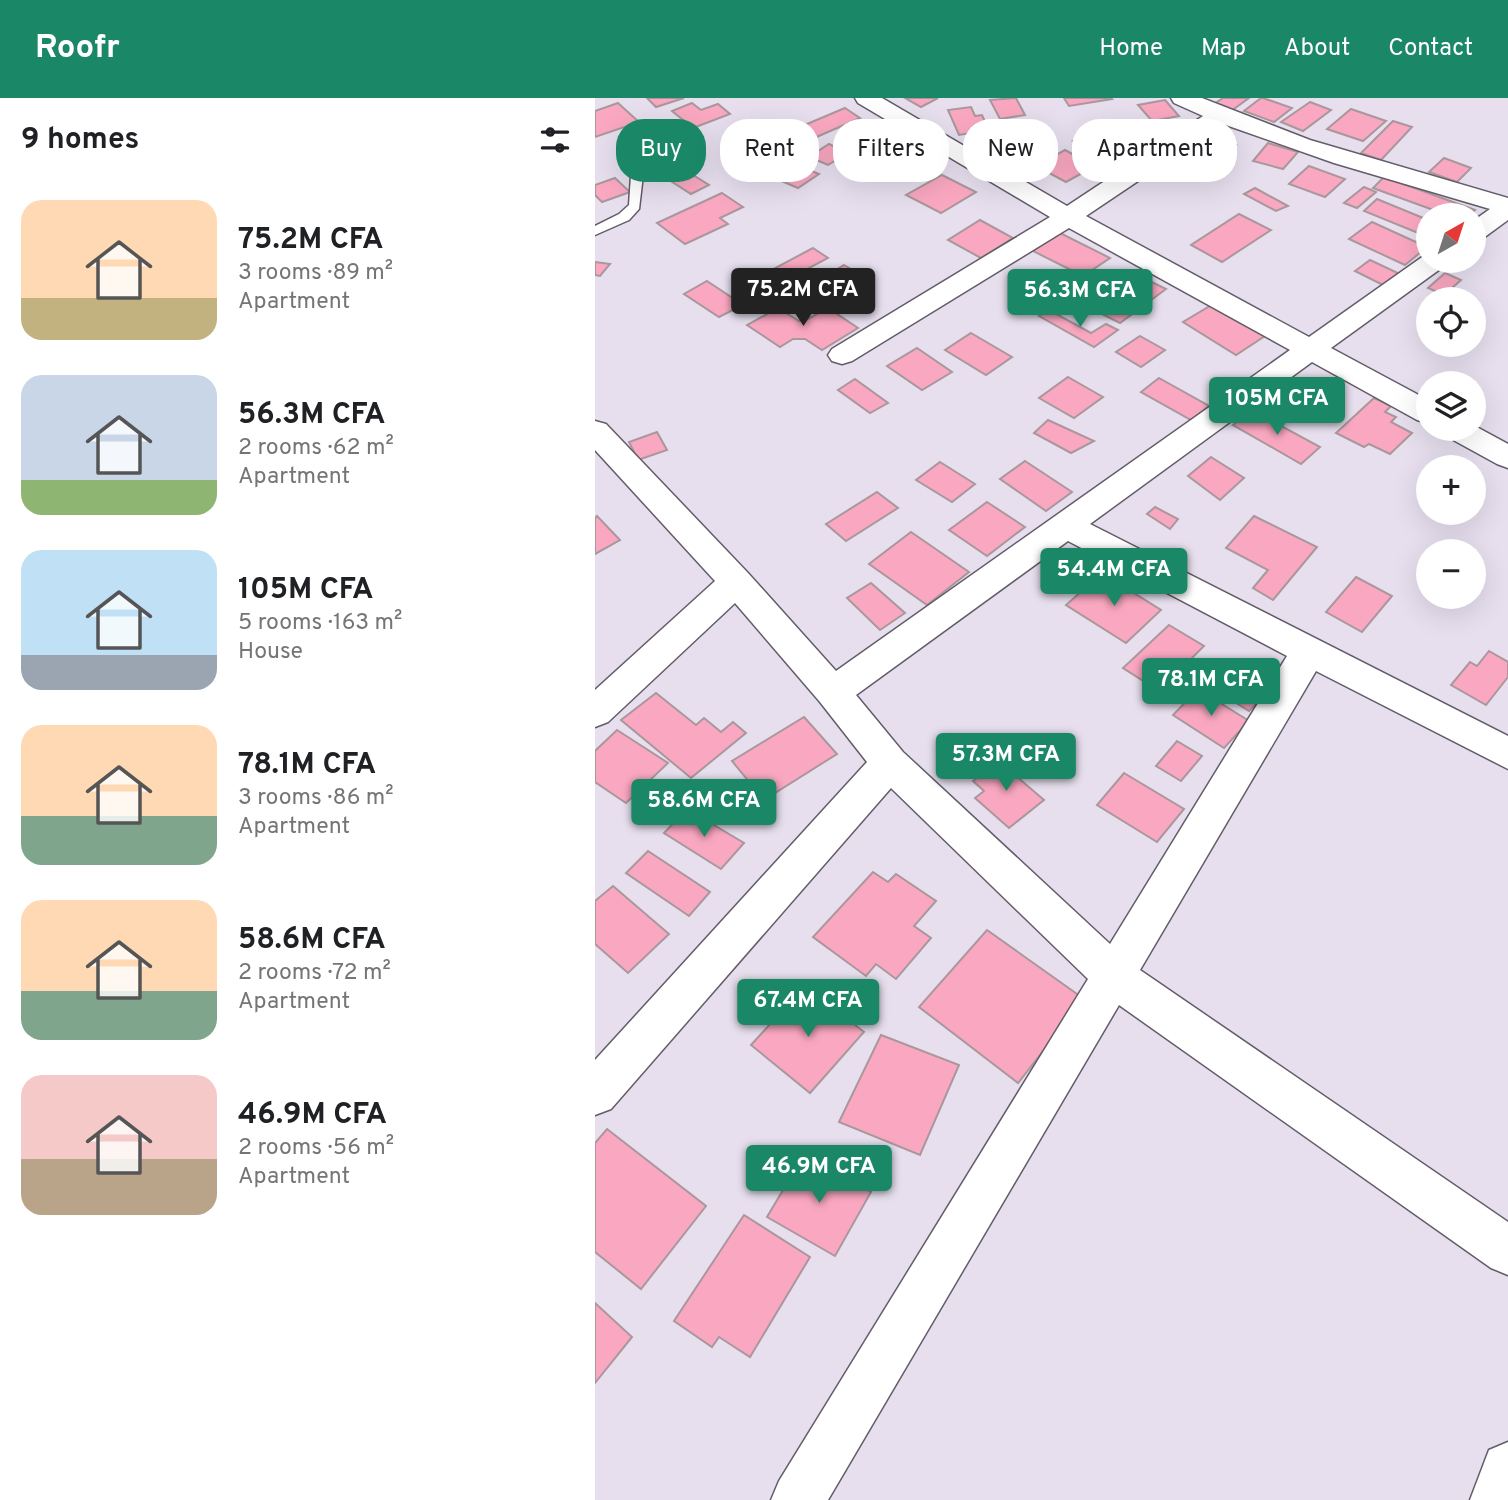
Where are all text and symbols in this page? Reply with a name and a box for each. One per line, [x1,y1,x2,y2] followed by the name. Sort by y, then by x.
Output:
[35,28,120,70] text: Roofr
[1099,34,1163,64] text: Home
[1201,34,1246,64] text: Map
[1284,34,1350,64] text: About
[1388,34,1473,64] text: Contact
[616,119,706,182] chip: Buy
[720,119,819,182] chip: Rent
[833,119,949,182] chip: Filters
[963,119,1058,182] chip: New
[1072,119,1237,182] chip: Apartment
[536,121,574,159] icon: filters
[21,122,139,159] text: 9 homes
[1416,203,1486,273] north arrow
[1416,203,1486,609] map controls
[238,222,384,259] text: 75.2M CFA
[77,228,161,312] icon: home
[238,259,393,288] text: 3 rooms · 89 m²
[723,268,883,328] pin: 75.2M CFA
[1000,270,1160,329] pin: 56.3M CFA
[747,276,859,305] text: 75.2M CFA
[1023,277,1137,306] text: 56.3M CFA
[1416,287,1486,357] button: locate
[238,288,350,317] text: Apartment
[1416,371,1486,441] button: layers
[1205,378,1349,437] pin: 105M CFA
[1225,385,1329,414] text: 105M CFA
[238,397,385,434] text: 56.3M CFA
[77,403,161,487] icon: home
[238,434,394,463] text: 2 rooms · 62 m²
[1416,455,1486,525] button: +
[238,463,350,492] text: Apartment
[1416,539,1486,609] button: −
[1034,548,1194,608] pin: 54.4M CFA
[1056,556,1172,585] text: 54.4M CFA
[238,572,374,609] text: 105M CFA
[77,578,161,662] icon: home
[238,609,402,638] text: 5 rooms · 163 m²
[238,638,303,667] text: House
[1131,658,1291,718] pin: 78.1M CFA
[1158,666,1264,695] text: 78.1M CFA
[926,734,1086,793] pin: 57.3M CFA
[952,741,1060,770] text: 57.3M CFA
[238,747,376,784] text: 78.1M CFA
[77,753,161,837] icon: home
[624,780,784,839] pin: 58.6M CFA
[238,784,394,813] text: 3 rooms · 86 m²
[647,787,761,816] text: 58.6M CFA
[238,813,350,842] text: Apartment
[238,922,386,959] text: 58.6M CFA
[77,928,161,1012] icon: home
[238,959,391,988] text: 2 rooms · 72 m²
[728,979,888,1039] pin: 67.4M CFA
[753,987,863,1016] text: 67.4M CFA
[238,988,350,1017] text: Apartment
[238,1097,387,1134] text: 46.9M CFA
[77,1103,161,1187] icon: home
[238,1134,394,1163] text: 2 rooms · 56 m²
[739,1146,899,1205] pin: 46.9M CFA
[762,1153,876,1182] text: 46.9M CFA
[238,1163,350,1192] text: Apartment

